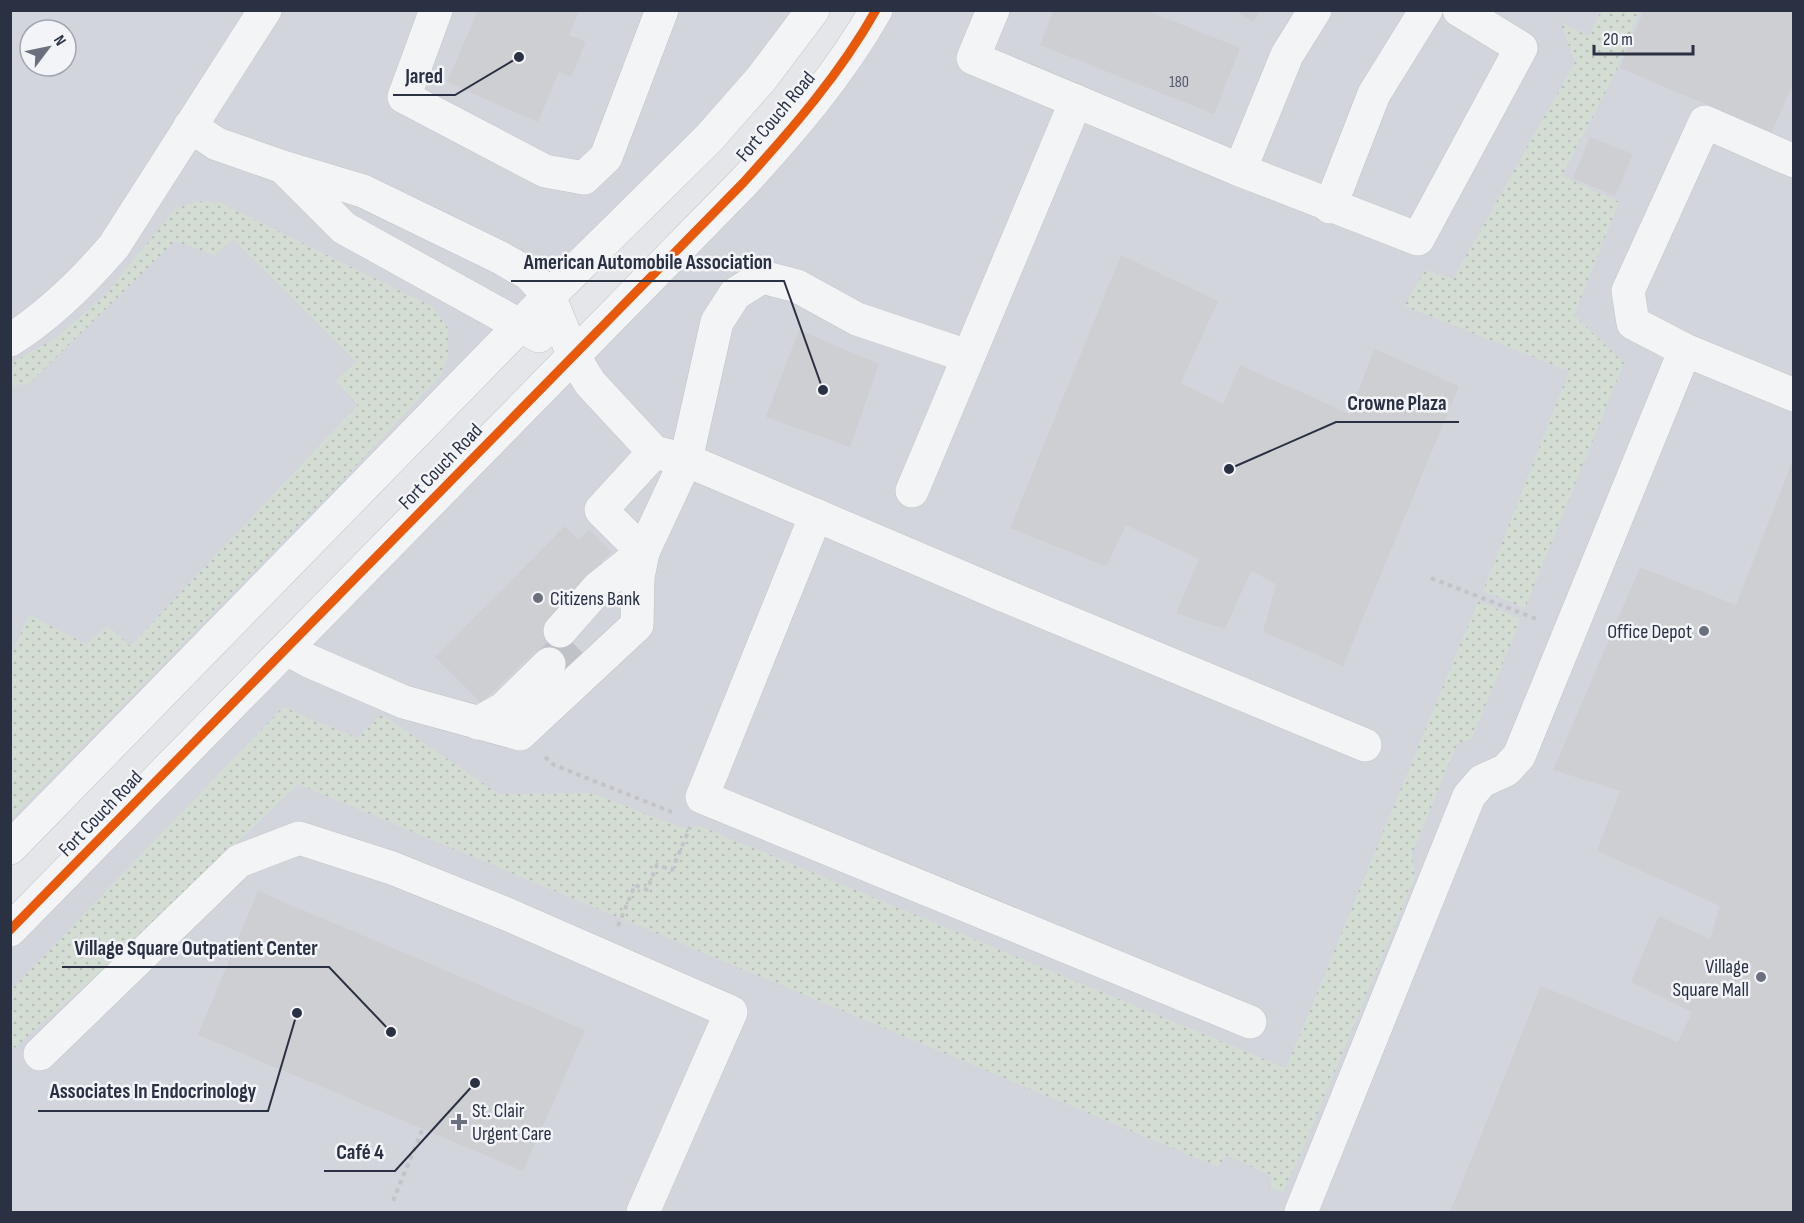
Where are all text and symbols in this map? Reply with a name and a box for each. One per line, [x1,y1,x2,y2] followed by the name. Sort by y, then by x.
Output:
[18,18,78,78] north arrow
[1594,18,1693,56] scale bar
[1603,29,1633,50] text: 20 m
[49,32,70,50] text: N
[393,56,455,95] callout: Jared
[404,64,443,89] text: Jared
[731,67,820,167] street label: Fort Couch Road
[1169,73,1189,92] house number: 180
[511,242,784,281] callout: American Automobile Association
[523,250,772,275] text: American Automobile Association
[1336,383,1459,422] callout: Crowne Plaza
[1347,391,1447,416] text: Crowne Plaza
[394,419,488,515] street label: Fort Couch Road
[550,587,640,611] place label: Citizens Bank
[531,591,545,605] marker: Citizens Bank
[1607,620,1692,644] place label: Office Depot
[1697,624,1711,638] marker: Office Depot
[54,766,148,862] street label: Fort Couch Road
[62,928,329,967] callout: Village Square Outpatient Center
[74,936,318,961] text: Village Square Outpatient Center
[1672,955,1749,1002] place label: Village Square Mall
[1754,970,1768,984] marker: Village Square Mall
[38,1072,268,1111] callout: Associates In Endocrinology
[49,1079,257,1104] text: Associates In Endocrinology
[472,1099,552,1146] place label: St. Clair Urgent Care
[450,1113,468,1131] marker: St. Clair Urgent Care
[324,1132,395,1171] callout: Café 4
[336,1140,384,1165] text: Café 4

